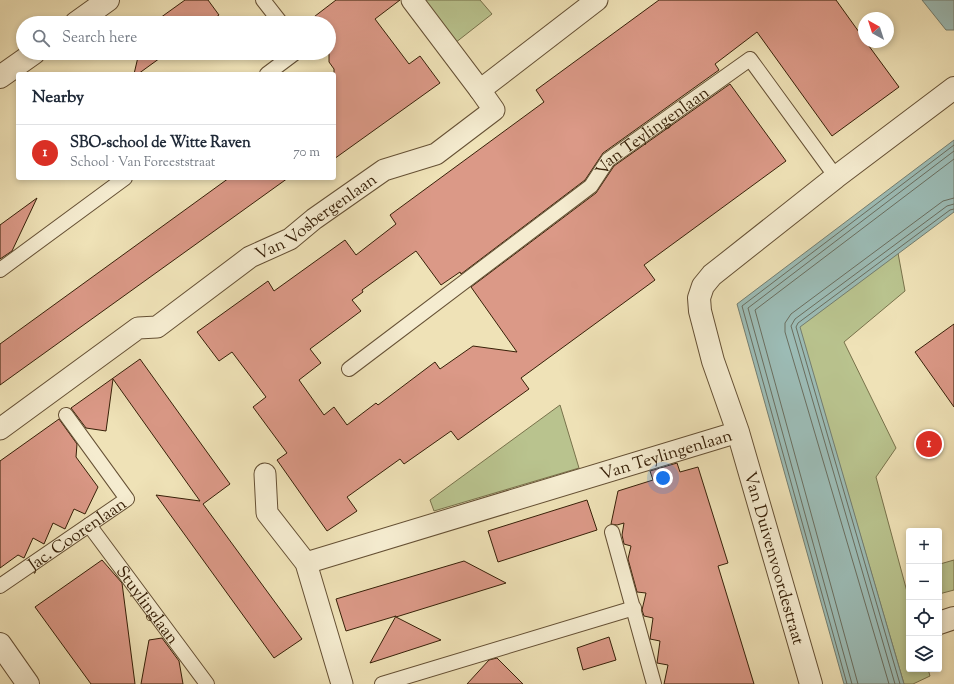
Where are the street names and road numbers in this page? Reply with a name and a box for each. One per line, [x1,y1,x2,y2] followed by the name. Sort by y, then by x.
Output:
[591,82,715,181] street label: Van Teylingenlaan
[252,169,382,267] street label: Van Vosbergenlaan
[597,424,735,487] street label: Van Teylingenlaan
[737,469,809,648] street label: Van Duivenvoordestraat
[23,493,132,578] street label: Jac. Coorenlaan
[109,561,184,650] street label: Stuylinglaan

